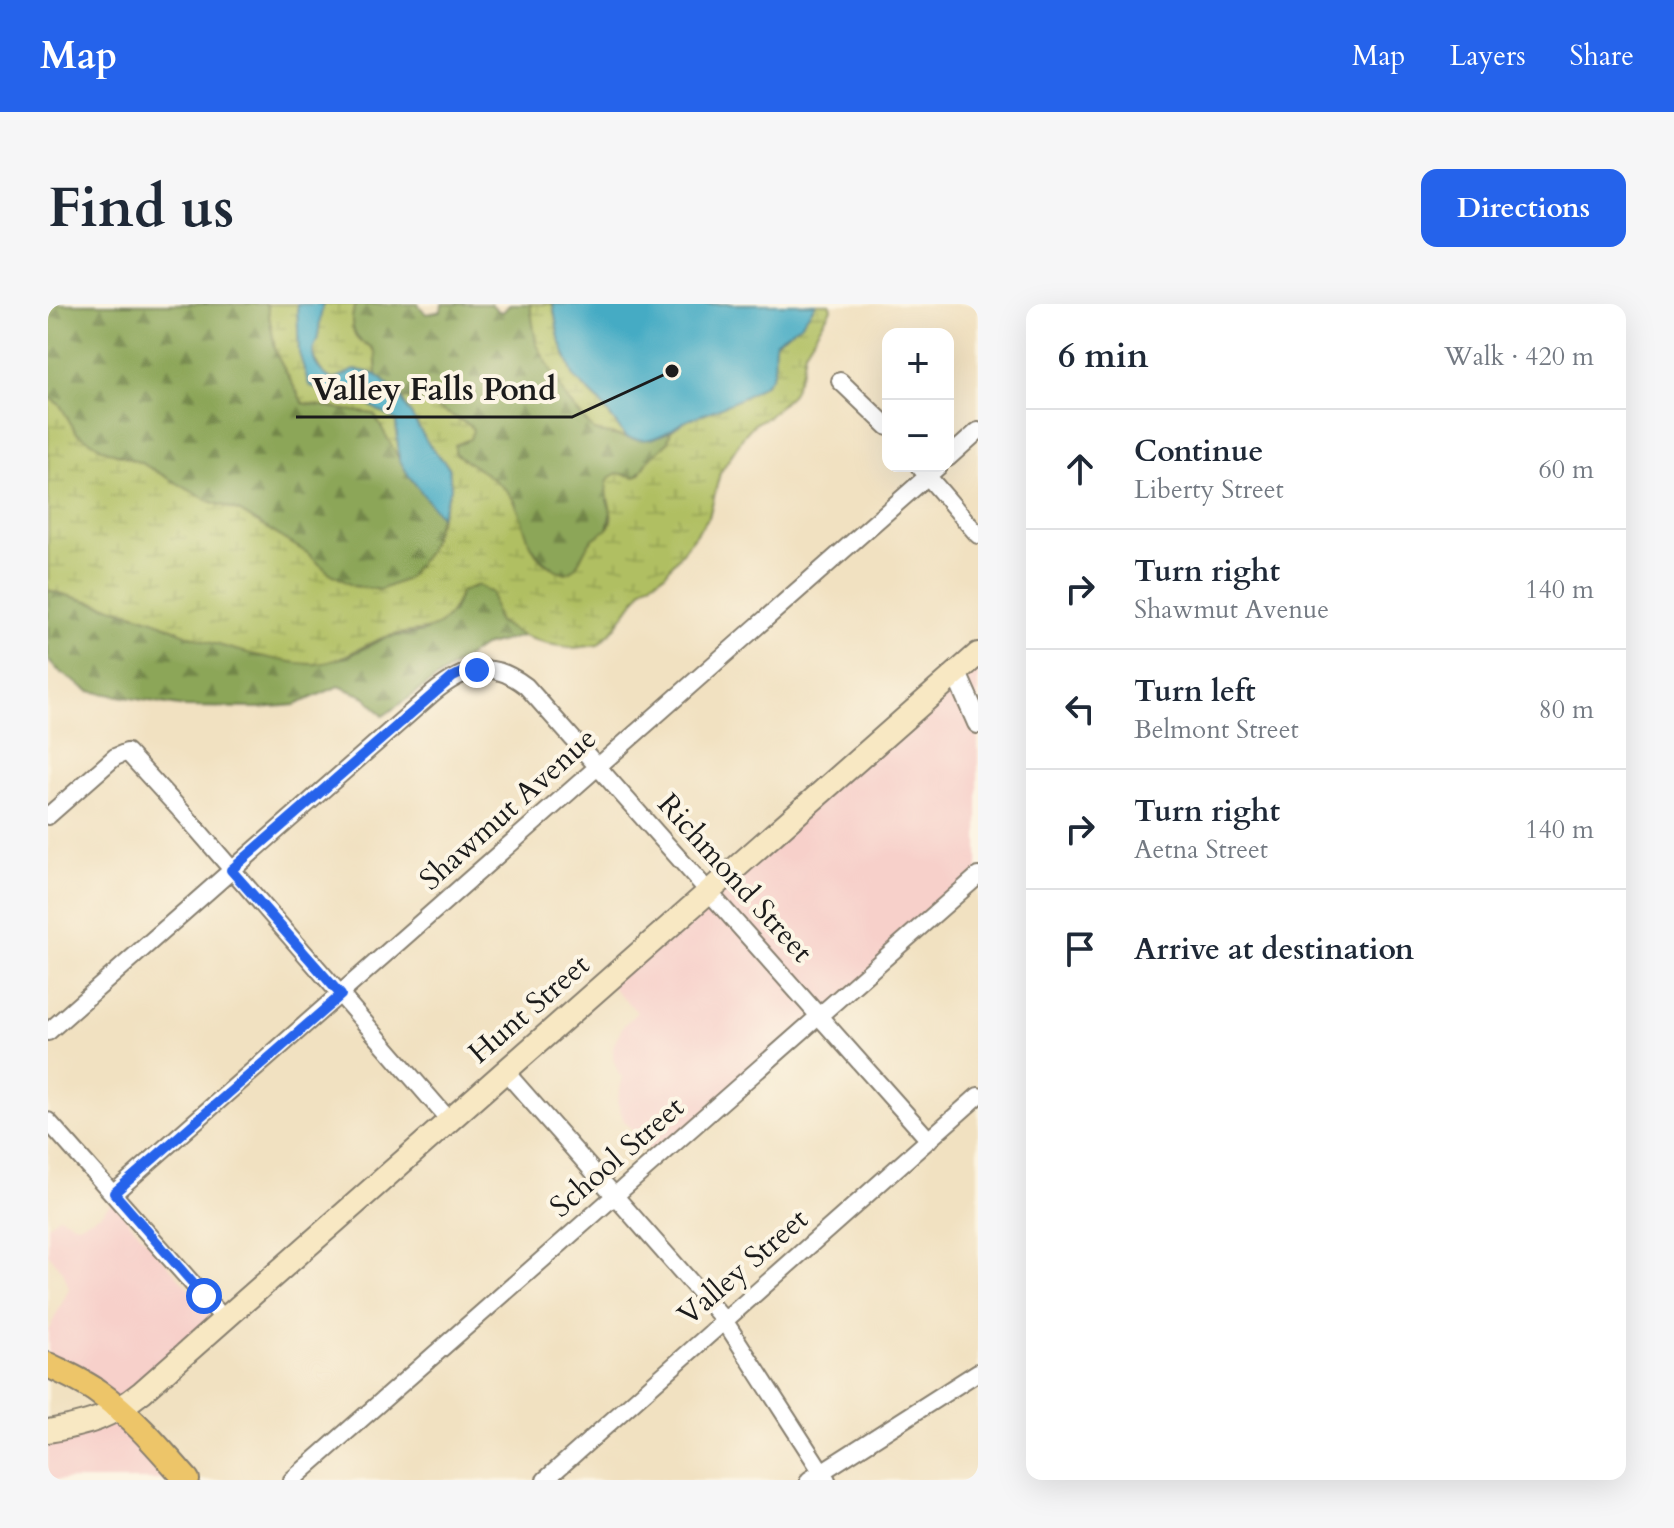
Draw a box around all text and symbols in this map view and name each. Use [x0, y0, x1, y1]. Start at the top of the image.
text: Map [40, 30, 117, 82]
text: Map [1352, 37, 1405, 75]
text: Layers [1449, 37, 1526, 75]
text: Share [1570, 37, 1634, 75]
button: Directions [1421, 169, 1626, 247]
text: Find us [48, 171, 234, 246]
map controls [882, 328, 954, 472]
button: + [882, 328, 954, 400]
text: 6 min [1058, 333, 1149, 379]
text: Walk · 420 m [1444, 339, 1594, 374]
callout: Valley Falls Pond [296, 361, 572, 417]
text: Valley Falls Pond [312, 368, 556, 412]
button: − [882, 400, 954, 472]
text: Continue [1134, 431, 1263, 472]
icon: ahead [1058, 447, 1102, 491]
text: 60 m [1538, 452, 1594, 487]
text: Liberty Street [1134, 472, 1284, 507]
text: Turn right [1134, 551, 1280, 592]
icon: right [1058, 567, 1102, 611]
text: 140 m [1525, 572, 1594, 607]
text: Shawmut Avenue [1134, 592, 1329, 627]
route end [459, 652, 495, 688]
text: Turn left [1134, 671, 1256, 712]
icon: left [1058, 687, 1102, 731]
text: 80 m [1538, 692, 1594, 727]
text: Belmont Street [1134, 712, 1299, 747]
street label: Shawmut Avenue [411, 718, 605, 900]
street label: Richmond Street [648, 785, 822, 972]
text: Turn right [1134, 791, 1280, 832]
icon: right [1058, 807, 1102, 851]
text: 140 m [1525, 812, 1594, 847]
text: Aetna Street [1134, 832, 1268, 867]
icon: arrive [1058, 927, 1102, 971]
text: Arrive at destination [1134, 929, 1414, 970]
street label: Hunt Street [460, 945, 599, 1073]
street label: School Street [541, 1087, 693, 1227]
street label: Valley Street [669, 1199, 817, 1335]
route start [186, 1278, 222, 1314]

